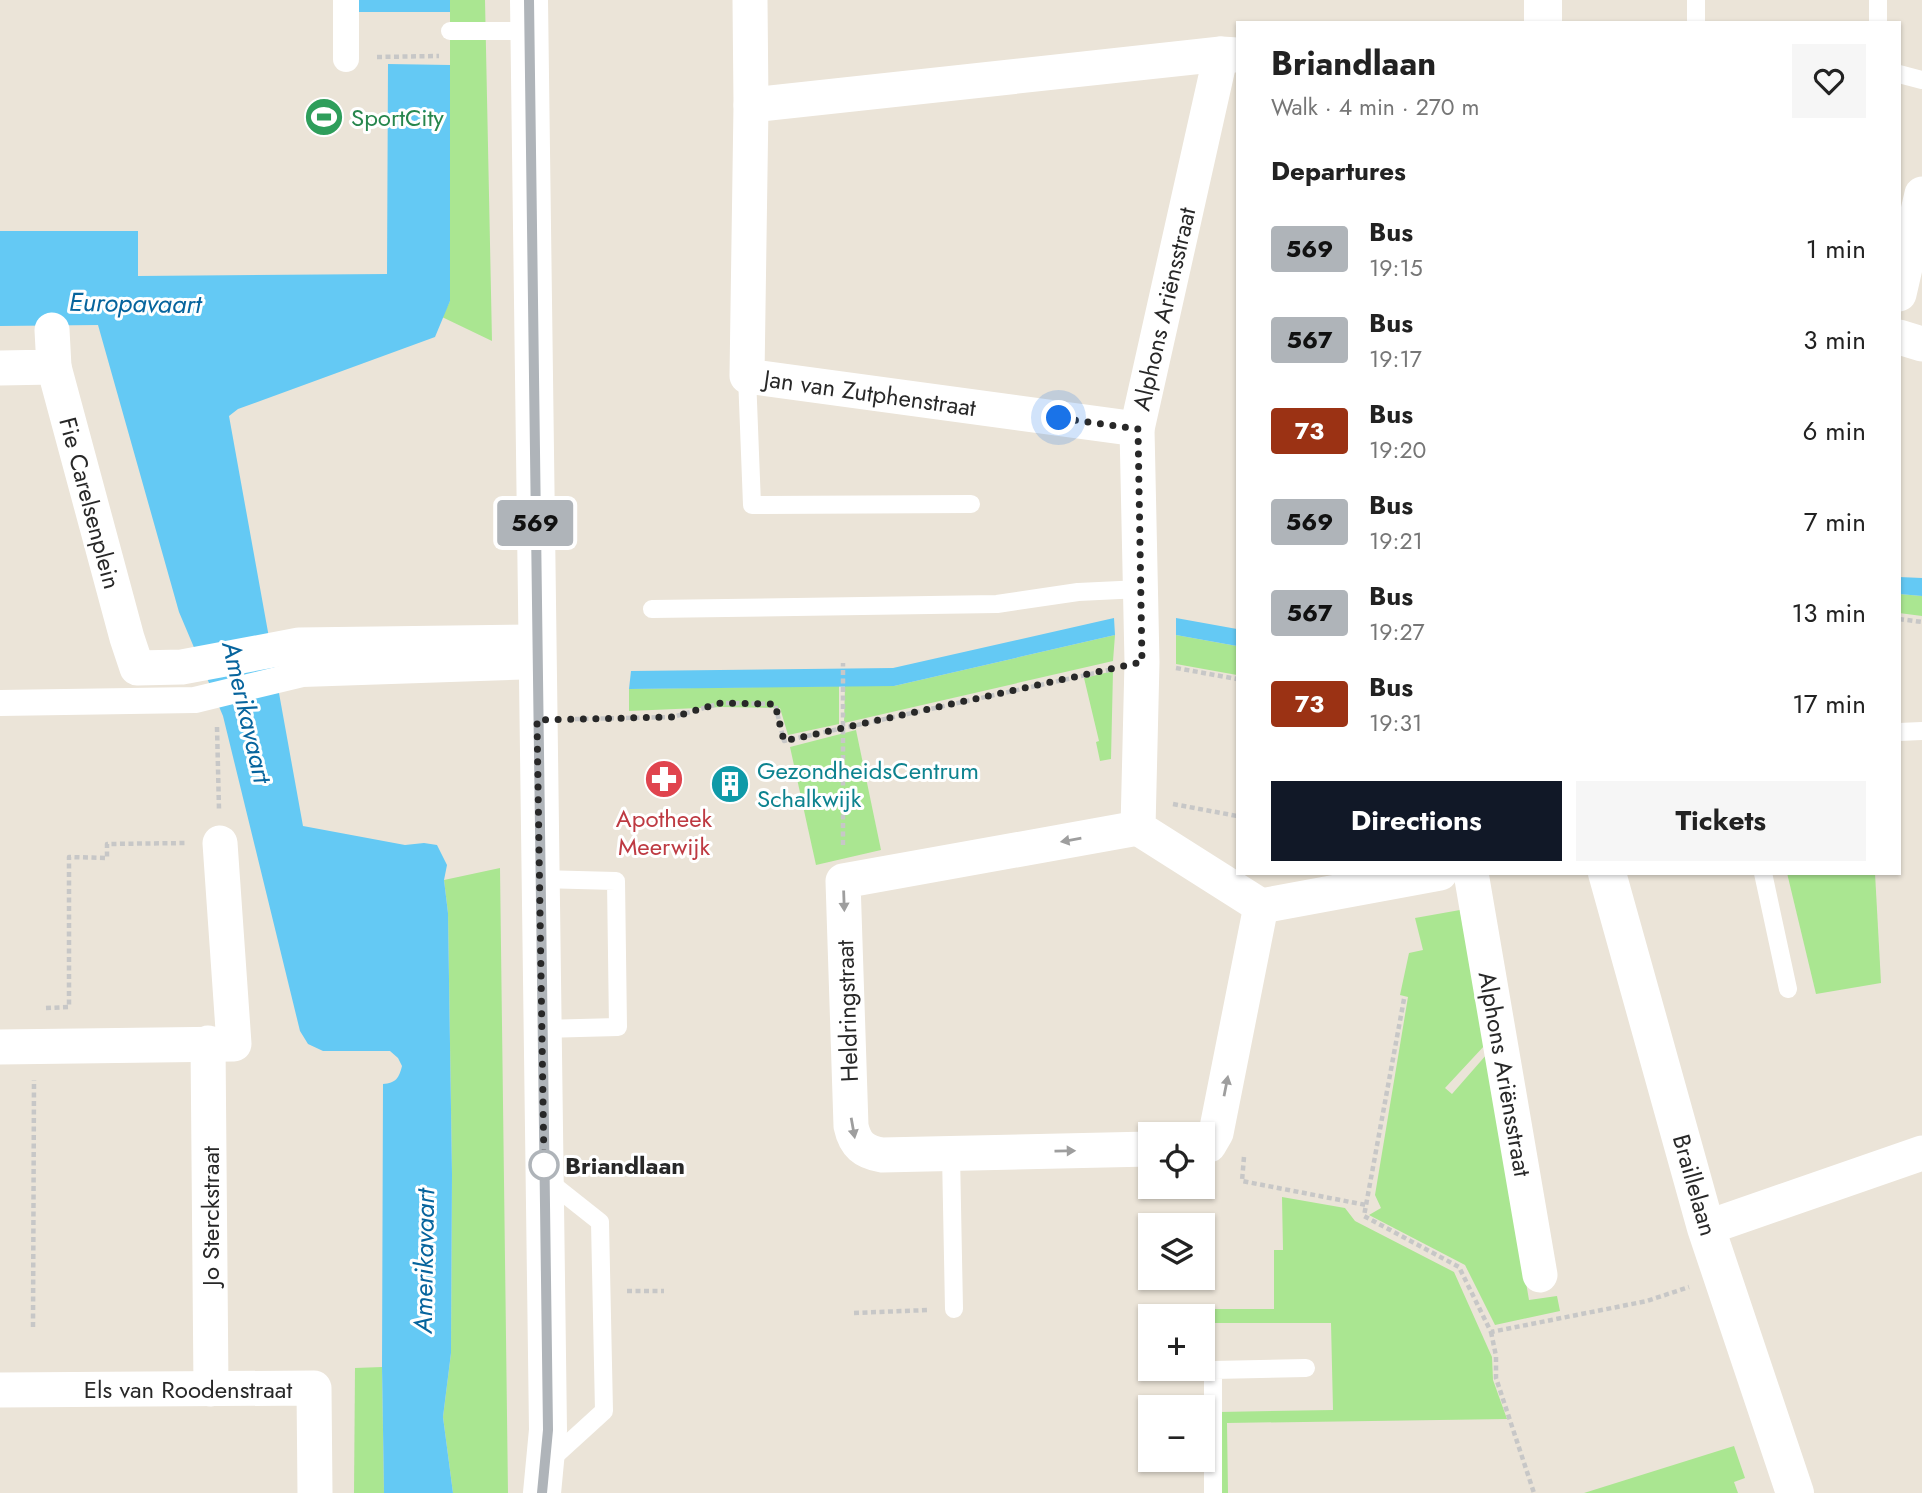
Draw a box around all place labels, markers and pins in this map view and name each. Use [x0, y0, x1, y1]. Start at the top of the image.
sports icon: SportCity [303, 96, 345, 138]
place label: SportCity [351, 100, 444, 135]
place label: GezondheidsCentrum Schalkwijk [757, 753, 979, 816]
pharmacy icon: Apotheek Meerwijk [643, 758, 685, 800]
building icon: GezondheidsCentrum Schalkwijk [709, 763, 751, 805]
place label: Apotheek Meerwijk [616, 801, 713, 864]
place label: Briandlaan [565, 1148, 685, 1183]
marker: Briandlaan [529, 1150, 559, 1180]

